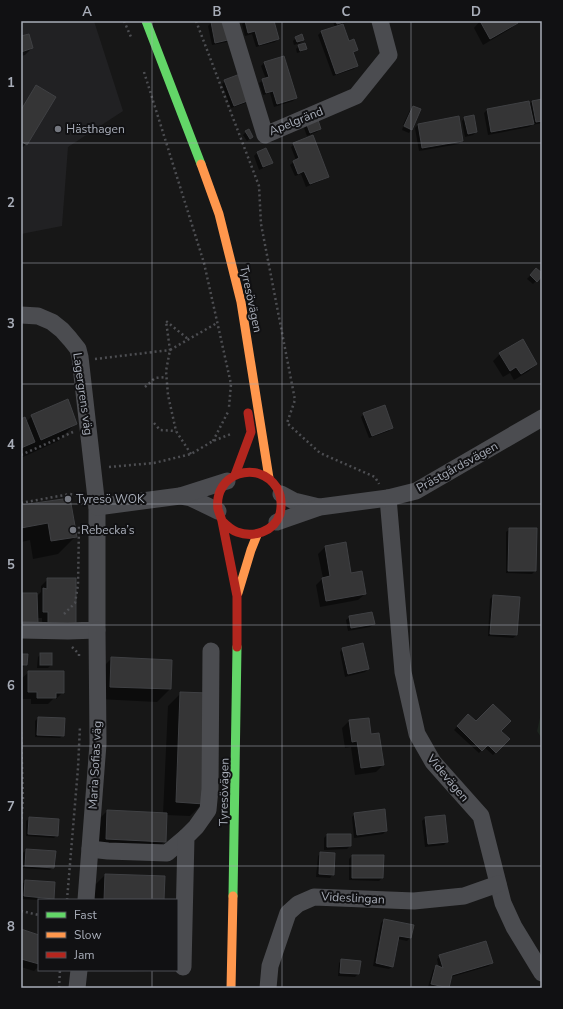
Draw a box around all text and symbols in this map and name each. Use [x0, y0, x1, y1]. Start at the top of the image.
text: A [82, 3, 92, 21]
text: B [213, 3, 222, 21]
text: C [342, 3, 351, 21]
text: D [471, 3, 481, 21]
text: 1 [7, 74, 15, 92]
street label: Apelgränd [267, 103, 325, 139]
place label: Hästhagen [66, 121, 125, 137]
marker: Hästhagen [53, 124, 63, 134]
text: 2 [7, 194, 15, 212]
street label: Tyresövägen [236, 264, 266, 334]
text: 3 [7, 315, 15, 333]
street label: Lagergrens väg [69, 352, 97, 436]
text: 4 [7, 436, 15, 454]
street label: Prästgårdsvägen [413, 438, 501, 496]
place label: Tyresö WOK [76, 491, 145, 507]
marker: Tyresö WOK [63, 494, 73, 504]
place label: Rebecka’s [81, 522, 135, 538]
marker: Rebecka’s [68, 525, 78, 535]
text: 5 [7, 556, 15, 574]
text: 6 [7, 677, 15, 695]
street label: Maria Sofias väg [85, 720, 105, 810]
street label: Videvägen [423, 750, 472, 805]
street label: Tyresövägen [215, 758, 233, 826]
text: 7 [7, 798, 15, 816]
street label: Videslingan [320, 888, 385, 908]
legend [38, 899, 178, 971]
text: Fast [74, 907, 97, 923]
text: 8 [7, 918, 15, 936]
text: Slow [74, 927, 102, 943]
text: Jam [73, 947, 95, 963]

